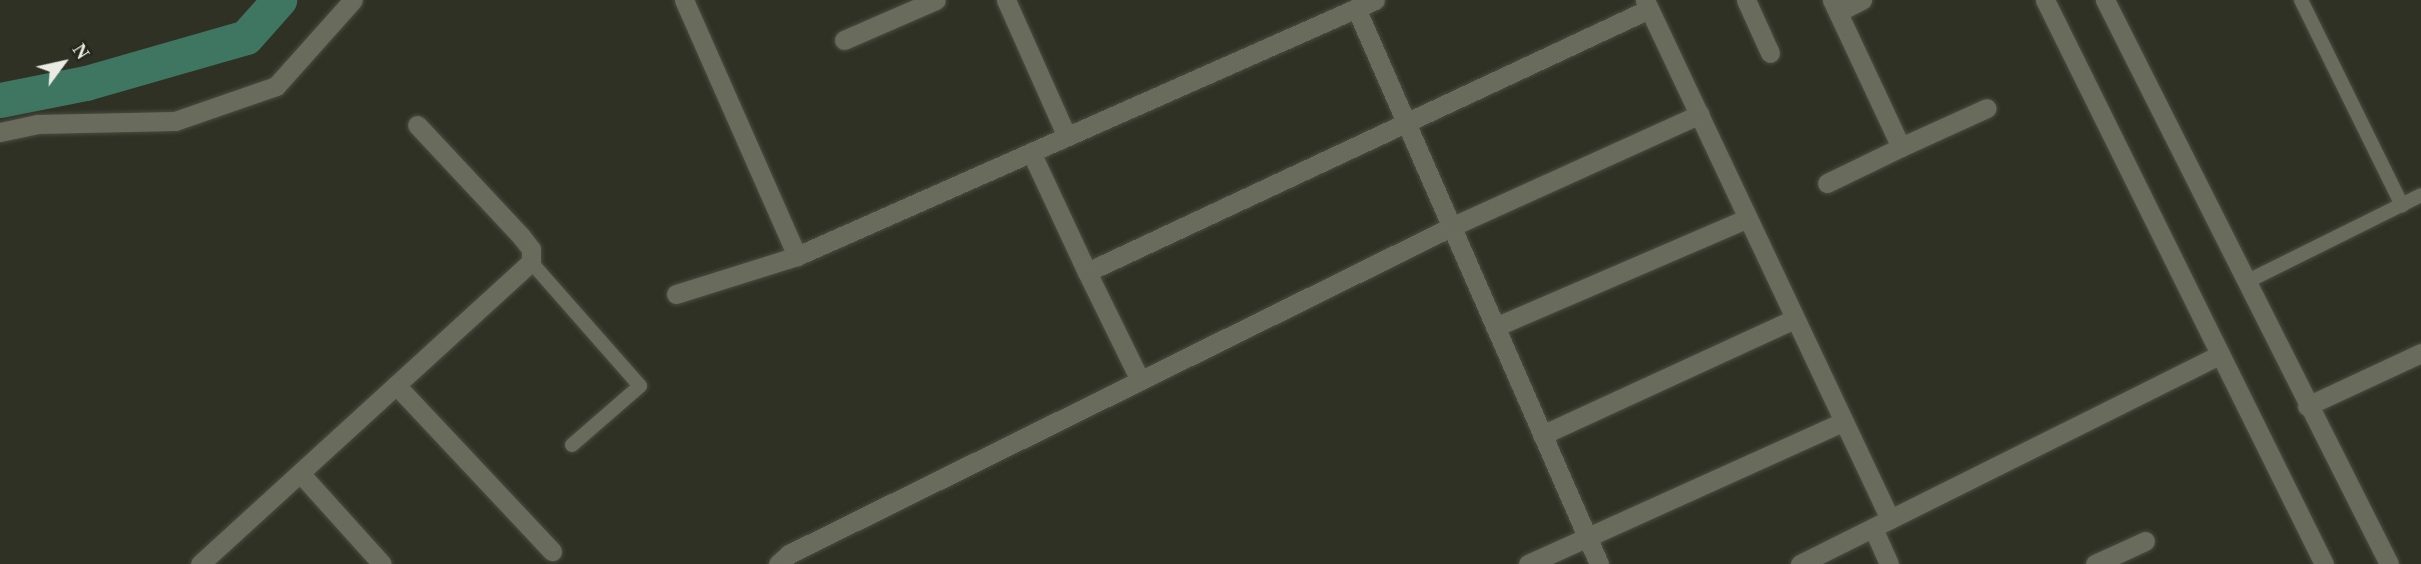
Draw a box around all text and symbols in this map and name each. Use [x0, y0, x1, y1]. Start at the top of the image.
north arrow [28, 28, 98, 98]
text: N [68, 40, 94, 63]

